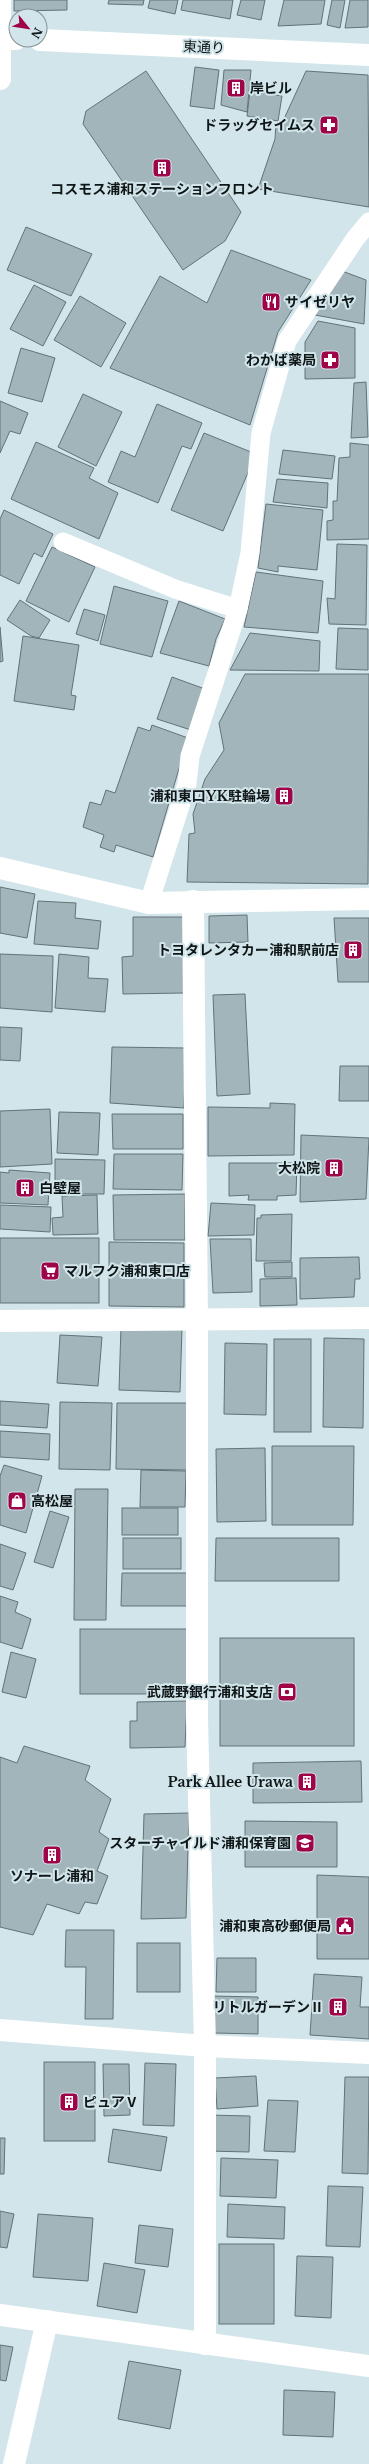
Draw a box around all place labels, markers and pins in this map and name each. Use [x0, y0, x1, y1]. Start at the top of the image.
building icon: 岸ビル [225, 77, 247, 99]
place label: 岸ビル [250, 79, 292, 97]
pharmacy icon: ドラッグセイムス [318, 114, 340, 136]
place label: ドラッグセイムス [203, 116, 315, 134]
building icon: コスモス浦和ステーションフロント [151, 157, 173, 179]
place label: コスモス浦和ステーションフロント [50, 180, 274, 198]
restaurant icon: サイゼリヤ [260, 291, 282, 313]
place label: サイゼリヤ [285, 293, 355, 311]
pharmacy icon: わかば薬局 [319, 349, 341, 371]
place label: わかば薬局 [246, 351, 316, 369]
building icon: 浦和東口YK駐輪場 [273, 785, 295, 807]
place label: 浦和東口YK駐輪場 [150, 787, 270, 805]
building icon: トヨタレンタカー浦和駅前店 [342, 939, 364, 961]
place label: トヨタレンタカー浦和駅前店 [157, 941, 339, 959]
building icon: 大松院 [323, 1157, 345, 1179]
place label: 大松院 [278, 1159, 320, 1177]
building icon: 白壁屋 [14, 1177, 36, 1199]
place label: 白壁屋 [39, 1179, 81, 1197]
supermarket icon: マルフク浦和東口店 [39, 1260, 61, 1282]
place label: マルフク浦和東口店 [64, 1262, 190, 1280]
shop icon: 高松屋 [6, 1490, 28, 1512]
place label: 高松屋 [31, 1492, 73, 1510]
bank icon: 武蔵野銀行浦和支店 [276, 1681, 298, 1703]
place label: 武蔵野銀行浦和支店 [147, 1683, 273, 1701]
building icon: Park Allee Urawa [296, 1771, 318, 1793]
place label: Park Allee Urawa [168, 1773, 293, 1791]
school or university icon: スターチャイルド浦和保育園 [294, 1832, 316, 1854]
place label: スターチャイルド浦和保育園 [109, 1834, 291, 1852]
building icon: ソナーレ浦和 [41, 1844, 63, 1866]
place label: ソナーレ浦和 [10, 1867, 94, 1885]
public building icon: 浦和東高砂郵便局 [334, 1915, 356, 1937]
place label: 浦和東高砂郵便局 [219, 1917, 331, 1935]
building icon: リトルガーデンⅡ [327, 1996, 349, 2018]
place label: リトルガーデンⅡ [212, 1998, 324, 2016]
building icon: ピュアⅤ [58, 2091, 80, 2113]
place label: ピュアⅤ [83, 2093, 139, 2111]

